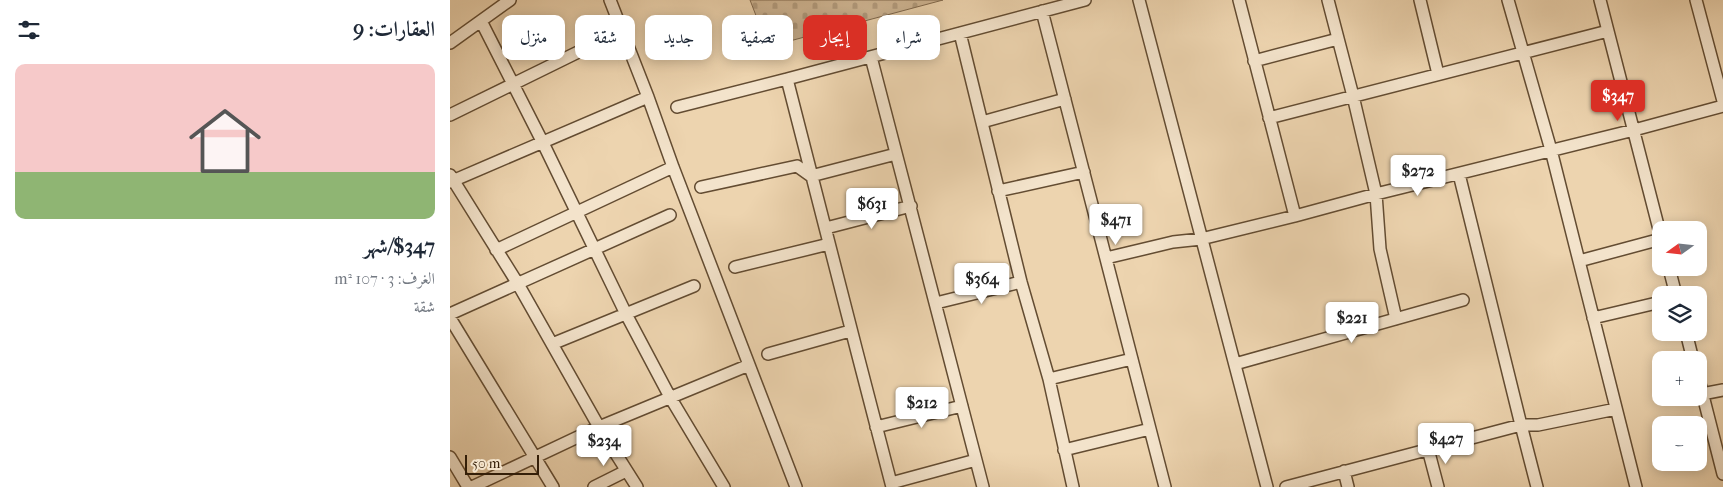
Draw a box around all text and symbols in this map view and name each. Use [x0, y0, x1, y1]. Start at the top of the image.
chip: منزل [502, 15, 565, 60]
chip: شقة [575, 15, 635, 60]
chip: جديد [645, 15, 712, 60]
chip: تصفية [722, 15, 793, 60]
chip: إيجار [803, 15, 867, 60]
chip: شراء [877, 15, 940, 60]
icon: filters [15, 16, 43, 44]
text: العقارات: 9 [353, 17, 435, 41]
pin: $347 [1588, 80, 1648, 122]
text: $347 [1602, 86, 1634, 105]
icon: home [180, 96, 270, 186]
pin: $272 [1388, 154, 1448, 197]
text: $272 [1402, 161, 1434, 180]
pin: $631 [842, 188, 902, 230]
text: $631 [857, 194, 887, 213]
pin: $471 [1086, 204, 1146, 246]
text: $471 [1100, 210, 1132, 229]
north arrow [1652, 221, 1708, 276]
map controls [1652, 221, 1707, 471]
text: $347/شهر [364, 234, 435, 258]
pin: $364 [952, 262, 1012, 305]
text: الغرف: 3 · 107 m² [334, 269, 435, 288]
text: $364 [965, 269, 999, 288]
button: layers [1652, 286, 1707, 341]
text: شقة [414, 297, 435, 316]
pin: $221 [1322, 302, 1382, 344]
text: $221 [1337, 308, 1367, 327]
button: + [1652, 351, 1707, 406]
pin: $212 [892, 386, 952, 429]
text: $212 [907, 393, 937, 412]
button: − [1652, 416, 1707, 471]
pin: $427 [1416, 422, 1476, 465]
pin: $234 [574, 424, 634, 467]
text: $427 [1429, 429, 1463, 448]
text: $234 [587, 431, 621, 450]
scale bar [465, 452, 539, 475]
text: 50 m [472, 455, 500, 472]

